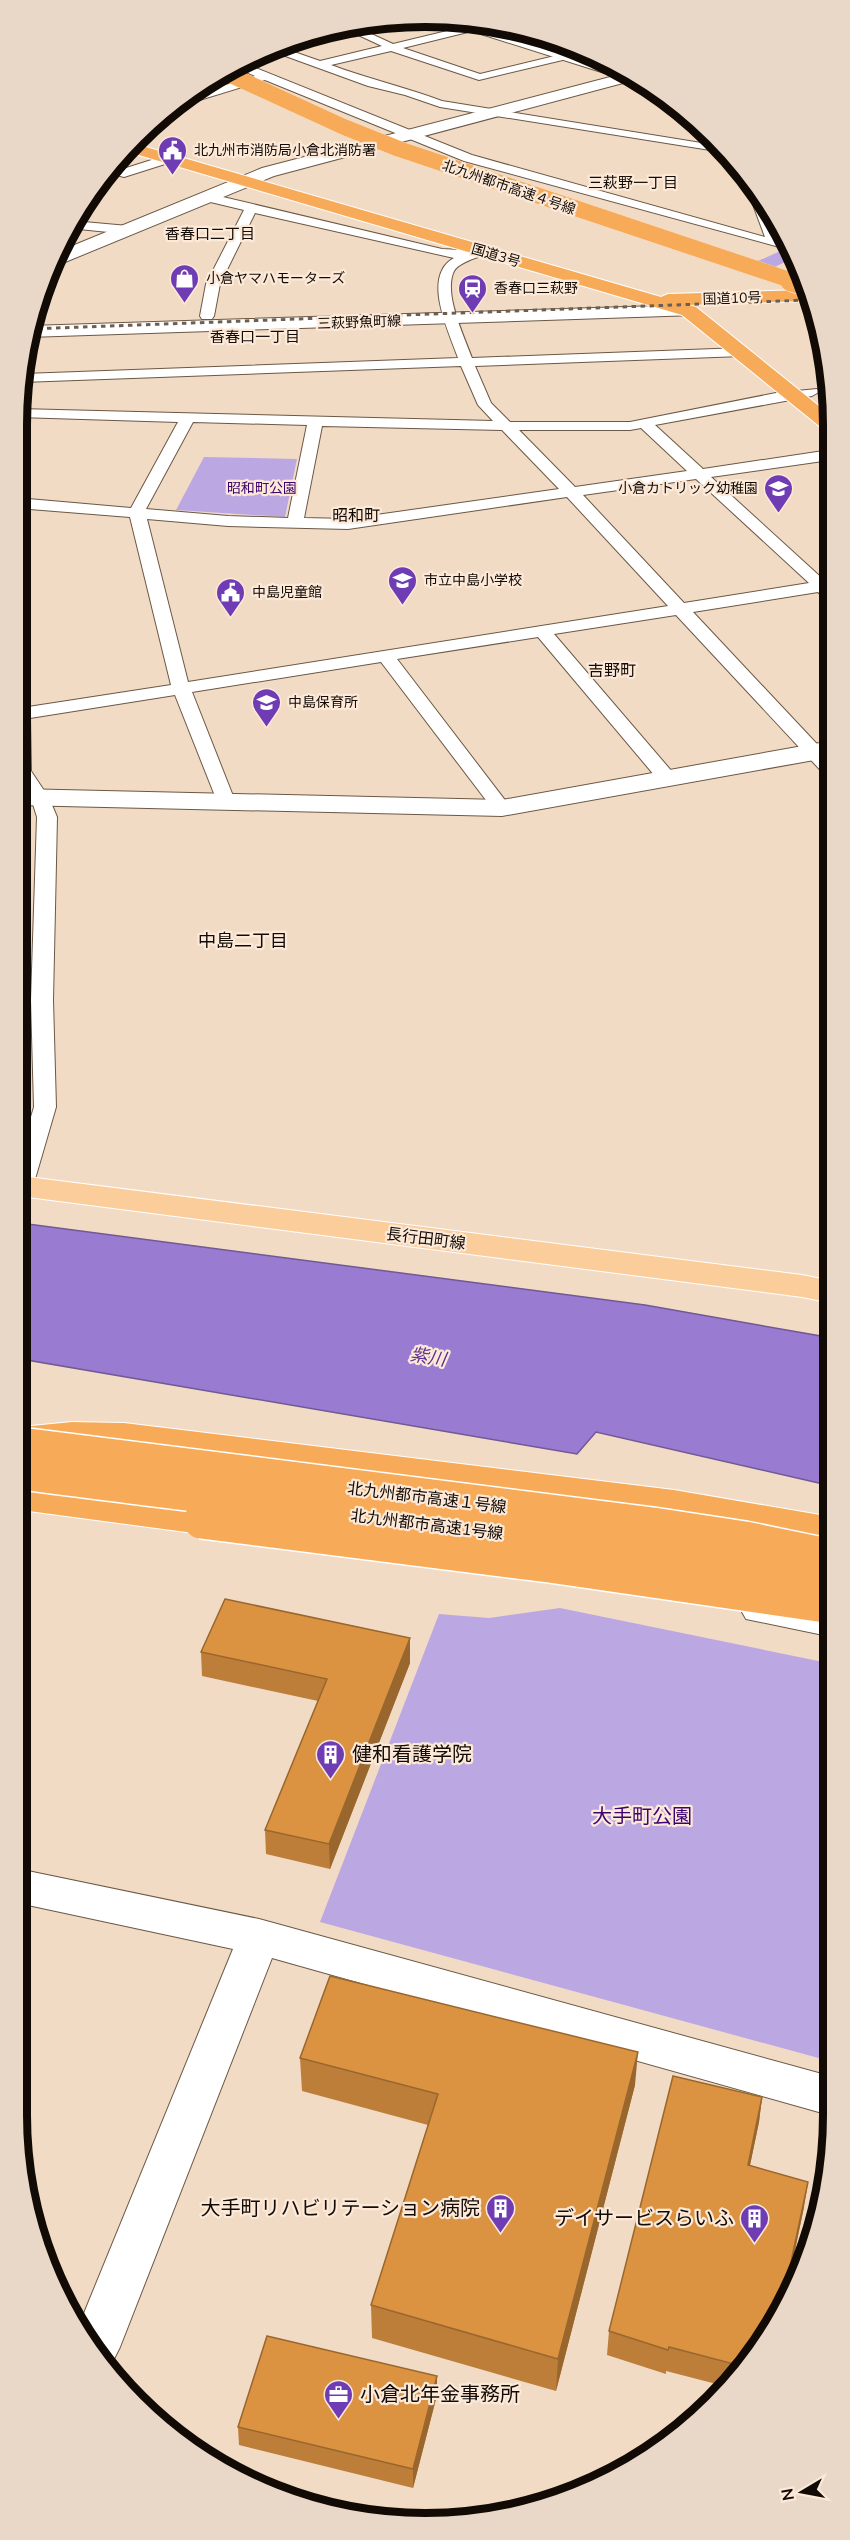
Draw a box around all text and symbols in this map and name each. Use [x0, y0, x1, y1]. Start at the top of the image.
public building icon: 北九州市消防局小倉北消防署 [157, 134, 189, 176]
place label: 北九州市消防局小倉北消防署 [194, 141, 376, 159]
street label: 北九州都市高速４号線 [440, 156, 578, 218]
district label: 三萩野一丁目 [588, 173, 678, 192]
district label: 香春口二丁目 [165, 224, 255, 243]
street label: 国道3号 [469, 239, 523, 271]
shop icon: 小倉ヤマハモーターズ [169, 262, 201, 304]
place label: 小倉ヤマハモーターズ [206, 269, 345, 287]
station icon: 香春口三萩野 [457, 272, 489, 314]
place label: 香春口三萩野 [494, 279, 578, 297]
street label: 国道10号 [702, 288, 762, 308]
street label: 三萩野魚町線 [317, 312, 401, 332]
district label: 香春口一丁目 [210, 327, 300, 346]
school or university icon: 小倉カトリック幼稚園 [763, 472, 795, 514]
park label: 昭和町公園 [227, 479, 297, 497]
place label: 小倉カトリック幼稚園 [618, 479, 758, 497]
district label: 昭和町 [332, 505, 380, 525]
school or university icon: 市立中島小学校 [387, 564, 419, 606]
place label: 市立中島小学校 [424, 571, 522, 589]
public building icon: 中島児童館 [215, 576, 247, 618]
place label: 中島児童館 [252, 583, 322, 601]
district label: 吉野町 [588, 660, 636, 680]
school or university icon: 中島保育所 [251, 686, 283, 728]
place label: 中島保育所 [288, 693, 358, 711]
district label: 中島二丁目 [198, 929, 288, 952]
street label: 長行田町線 [385, 1223, 467, 1253]
water label: 紫川 [409, 1342, 450, 1371]
street label: 北九州都市高速１号線 [346, 1477, 508, 1517]
street label: 北九州都市高速1号線 [350, 1505, 504, 1543]
building icon: 健和看護学院 [315, 1738, 347, 1780]
place label: 健和看護学院 [352, 1741, 472, 1766]
park label: 大手町公園 [592, 1803, 692, 1828]
building icon: 大手町リハビリテーション病院 [485, 2192, 517, 2234]
place label: 大手町リハビリテーション病院 [200, 2195, 480, 2220]
building icon: デイサービスらいふ [739, 2202, 771, 2244]
place label: デイサービスらいふ [554, 2205, 734, 2230]
office icon: 小倉北年金事務所 [323, 2378, 355, 2420]
place label: 小倉北年金事務所 [360, 2381, 520, 2406]
north arrow [772, 2462, 832, 2522]
text: N [776, 2487, 798, 2502]

